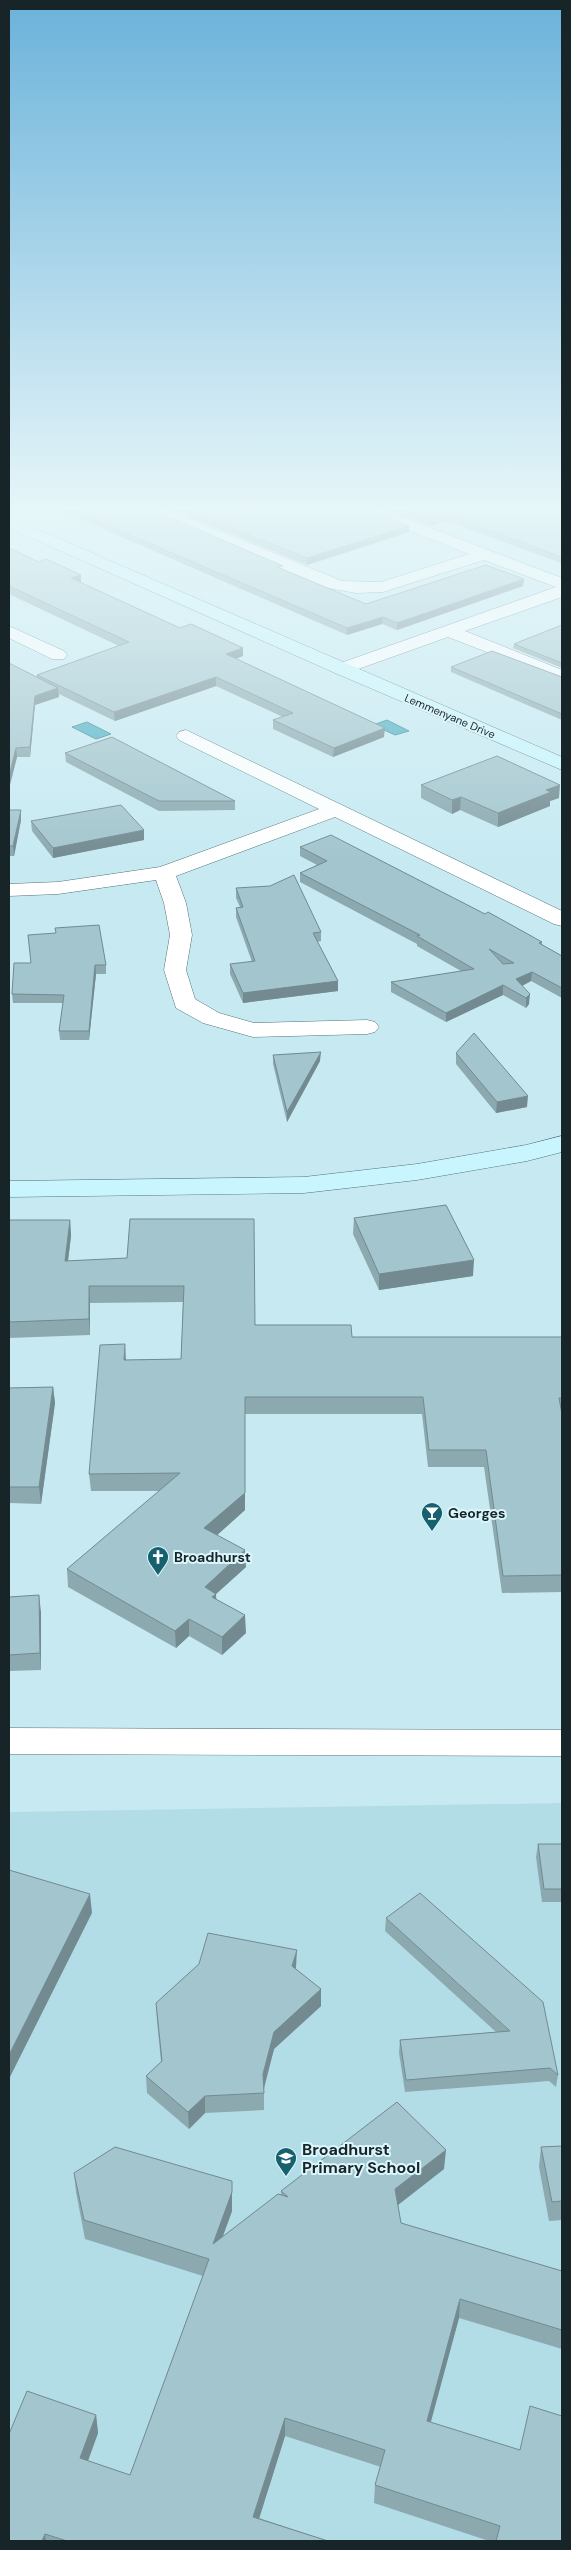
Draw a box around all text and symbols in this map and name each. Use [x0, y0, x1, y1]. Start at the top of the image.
street label: Lemmenyane Drive [403, 691, 497, 741]
bar icon: Georges [420, 1501, 444, 1532]
place label: Georges [448, 1504, 505, 1522]
church icon: Broadhurst [146, 1545, 170, 1576]
place label: Broadhurst [174, 1548, 251, 1566]
place label: Broadhurst Primary School [302, 2139, 420, 2178]
school or university icon: Broadhurst Primary School [274, 2146, 298, 2177]

